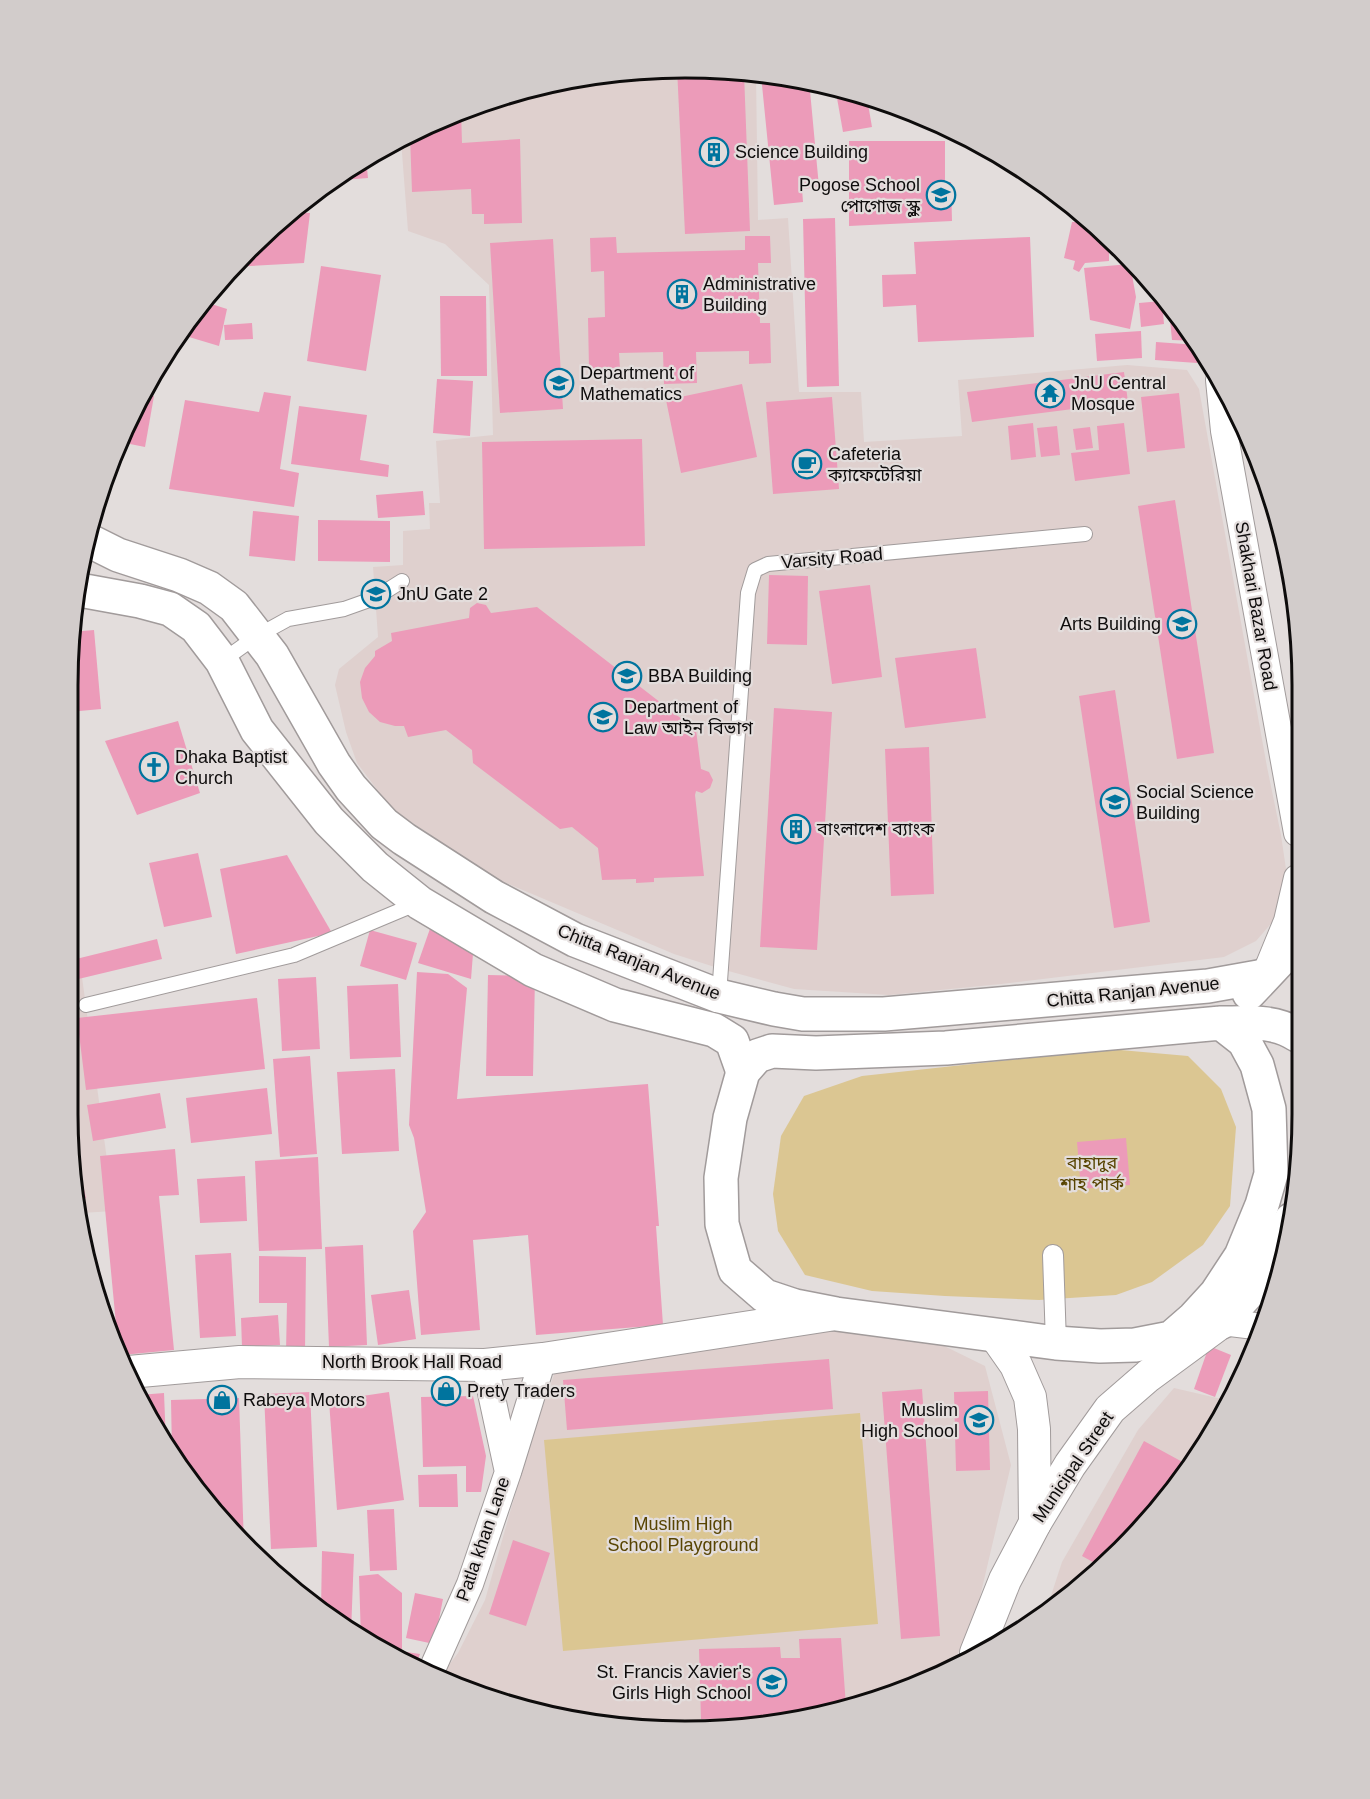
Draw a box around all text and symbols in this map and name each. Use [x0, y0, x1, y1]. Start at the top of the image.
building icon: Science Building [698, 136, 730, 168]
place label: Science Building [735, 142, 868, 162]
place label: Pogose School পোগোজ স্কুল [799, 175, 920, 218]
school or university icon: Pogose School পোগোজ স্কুল [925, 179, 957, 211]
place label: Administrative Building [703, 274, 816, 315]
building icon: Administrative Building [666, 278, 698, 310]
place label: Department of Mathematics [580, 363, 695, 404]
school or university icon: Department of Mathematics [543, 367, 575, 399]
place label: JnU Central Mosque [1071, 373, 1166, 414]
temple icon: JnU Central Mosque [1034, 377, 1066, 409]
place label: Cafeteria ক্যাফেটেরিয়া [827, 444, 922, 485]
cafe icon: Cafeteria ক্যাফেটেরিয়া [791, 448, 823, 480]
street label: Shakhari Bazar Road [1231, 520, 1281, 692]
street label: Varsity Road [780, 544, 884, 572]
school or university icon: JnU Gate 2 [360, 578, 392, 610]
place label: JnU Gate 2 [397, 584, 488, 604]
school or university icon: Arts Building [1166, 608, 1198, 640]
place label: Arts Building [1060, 614, 1161, 634]
school or university icon: BBA Building [611, 660, 643, 692]
place label: BBA Building [648, 666, 752, 686]
place label: Department of Law আইন বিভাগ [624, 697, 753, 738]
school or university icon: Department of Law আইন বিভাগ [587, 701, 619, 733]
place label: Dhaka Baptist Church [175, 747, 287, 788]
church icon: Dhaka Baptist Church [138, 751, 170, 783]
place label: Social Science Building [1136, 782, 1254, 823]
school or university icon: Social Science Building [1099, 786, 1131, 818]
building icon: বাংলাদেশ ব্যাংক [780, 813, 812, 845]
place label: বাংলাদেশ ব্যাংক [816, 819, 935, 839]
street label: Chitta Ranjan Avenue [555, 920, 723, 1004]
street label: Chitta Ranjan Avenue [1046, 973, 1220, 1011]
park label: বাহাদুর শাহ পার্ক [1059, 1153, 1124, 1194]
street label: North Brook Hall Road [322, 1352, 502, 1372]
shop icon: Prety Traders [430, 1375, 462, 1407]
place label: Prety Traders [467, 1381, 575, 1401]
shop icon: Rabeya Motors [206, 1384, 238, 1416]
place label: Rabeya Motors [243, 1390, 365, 1410]
place label: Muslim High School [861, 1400, 958, 1441]
school or university icon: Muslim High School [963, 1404, 995, 1436]
street label: Municipal Street [1029, 1408, 1117, 1526]
street label: Patla khan Lane [452, 1474, 514, 1604]
park label: Muslim High School Playground [607, 1514, 759, 1555]
place label: St. Francis Xavier's Girls High School [597, 1662, 751, 1703]
school or university icon: St. Francis Xavier's Girls High School [756, 1666, 788, 1698]

